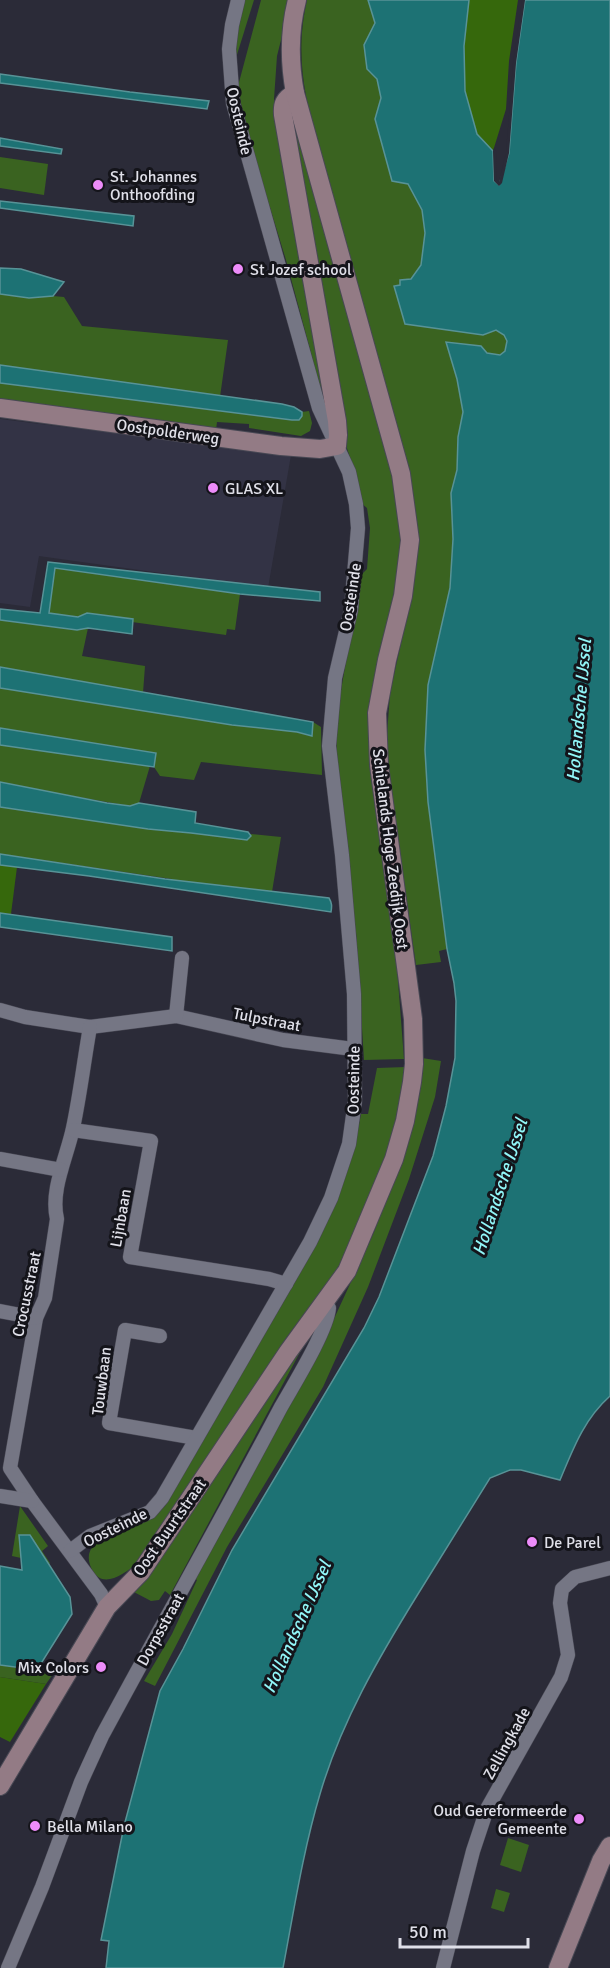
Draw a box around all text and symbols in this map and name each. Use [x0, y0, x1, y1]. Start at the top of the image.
street label: Oosteinde [222, 85, 257, 157]
place label: St. Johannes Onthoofding [110, 167, 197, 205]
marker: St. Johannes Onthoofding [91, 178, 105, 192]
place label: St Jozef school [250, 260, 352, 280]
marker: St Jozef school [231, 262, 245, 276]
street label: Oostpolderweg [115, 415, 220, 449]
place label: GLAS XL [225, 479, 283, 499]
marker: GLAS XL [206, 481, 220, 495]
street label: Oosteinde [336, 562, 366, 633]
water label: Hollandsche IJssel [562, 636, 596, 782]
street label: Schielands Hoge Zeedijk Oost [368, 748, 412, 951]
street label: Tulpstraat [231, 1004, 303, 1036]
street label: Oosteinde [343, 1045, 365, 1115]
water label: Hollandsche IJssel [468, 1114, 533, 1258]
street label: Lijnbaan [106, 1187, 136, 1249]
street label: Crocusstraat [8, 1249, 46, 1339]
street label: Touwbaan [88, 1346, 116, 1416]
street label: Oost Buurtstraat [129, 1475, 211, 1580]
street label: Oosteinde [80, 1504, 151, 1552]
place label: De Parel [544, 1533, 601, 1553]
marker: De Parel [525, 1535, 539, 1549]
water label: Hollandsche IJssel [258, 1556, 337, 1697]
street label: Dorpsstraat [133, 1589, 189, 1669]
place label: Mix Colors [17, 1658, 89, 1678]
marker: Mix Colors [94, 1660, 108, 1674]
street label: Zellingkade [479, 1704, 535, 1783]
place label: Oud Gereformeerde Gemeente [433, 1801, 567, 1839]
marker: Oud Gereformeerde Gemeente [572, 1812, 586, 1826]
place label: Bella Milano [47, 1817, 133, 1837]
marker: Bella Milano [28, 1819, 42, 1833]
scale bar [400, 1911, 528, 1949]
text: 50 m [409, 1921, 447, 1943]

